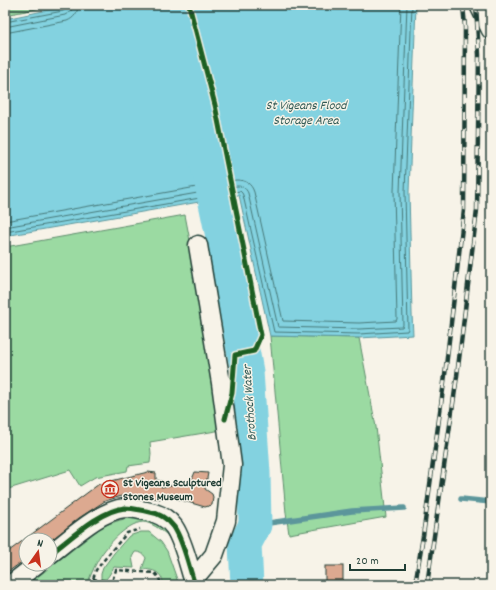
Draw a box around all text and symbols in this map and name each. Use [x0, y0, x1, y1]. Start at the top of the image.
water label: St Vigeans Flood Storage Area [266, 97, 348, 131]
water label: Brothock Water [238, 362, 263, 441]
place label: St Vigeans Sculptured Stones Museum [123, 475, 222, 506]
museum icon: St Vigeans Sculptured Stones Museum [100, 479, 120, 499]
north arrow [18, 532, 58, 572]
text: N [35, 536, 45, 553]
scale bar [350, 546, 405, 572]
text: 20 m [356, 553, 379, 570]

